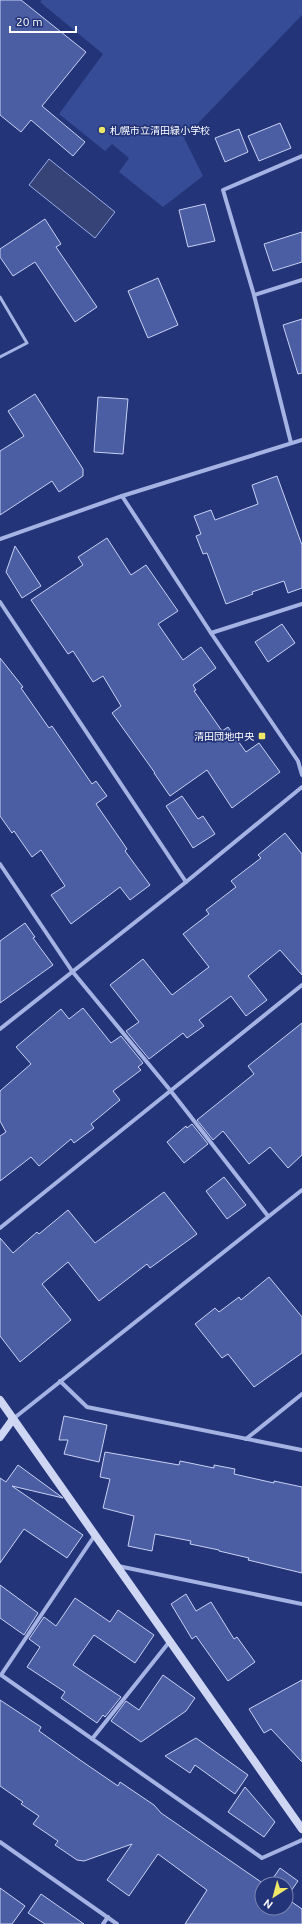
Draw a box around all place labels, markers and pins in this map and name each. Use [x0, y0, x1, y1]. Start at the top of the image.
marker: 札幌市立清田緑小学校 [97, 125, 107, 135]
place label: 札幌市立清田緑小学校 [110, 125, 210, 136]
place label: 清田団地中央 [194, 731, 255, 742]
marker: 清田団地中央 [257, 731, 267, 741]

